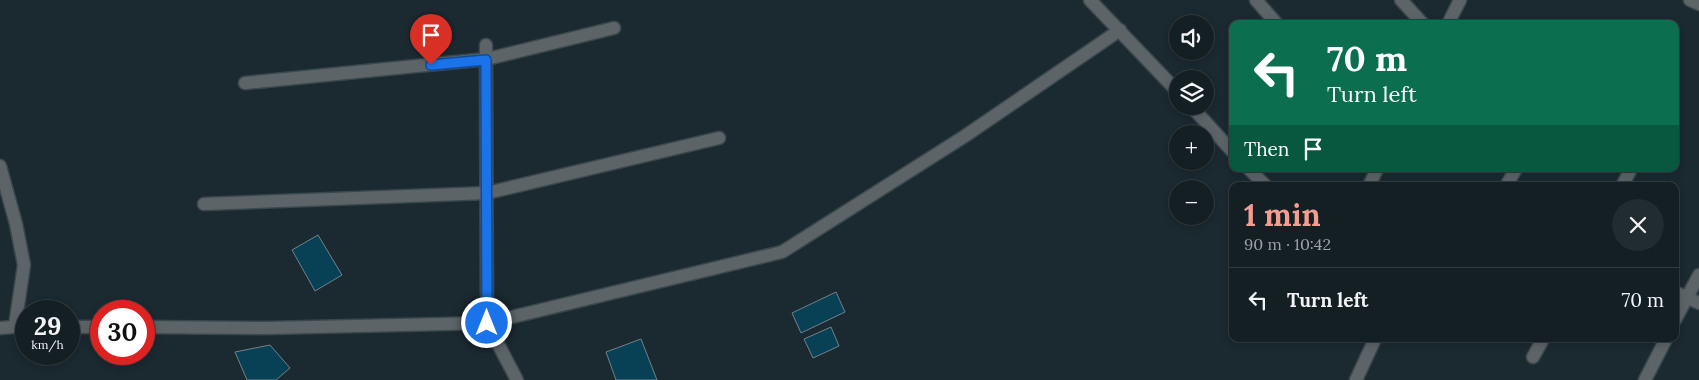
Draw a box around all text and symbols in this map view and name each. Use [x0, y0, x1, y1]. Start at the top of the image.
pin [410, 14, 452, 65]
map controls [1169, 15, 1214, 225]
button: sound [1169, 15, 1214, 60]
icon: arrive [417, 21, 445, 49]
text: 70 m [1327, 36, 1407, 81]
icon: left [1244, 40, 1309, 105]
button: layers [1169, 70, 1214, 115]
text: Turn left [1327, 80, 1417, 108]
button: + [1169, 125, 1214, 170]
icon: arrive [1299, 135, 1327, 163]
text: Then [1244, 137, 1289, 161]
button: − [1169, 180, 1214, 225]
text: 1 min [1244, 196, 1321, 234]
button: close [1612, 199, 1664, 251]
text: 90 m · 10:42 [1244, 234, 1331, 254]
icon: left [1244, 286, 1272, 314]
text: Turn left [1287, 288, 1368, 312]
text: 70 m [1621, 288, 1664, 312]
position arrow [460, 296, 512, 348]
speed limit sign: 30 [90, 300, 155, 365]
text: 29 [34, 310, 61, 342]
text: km/h [31, 337, 64, 352]

